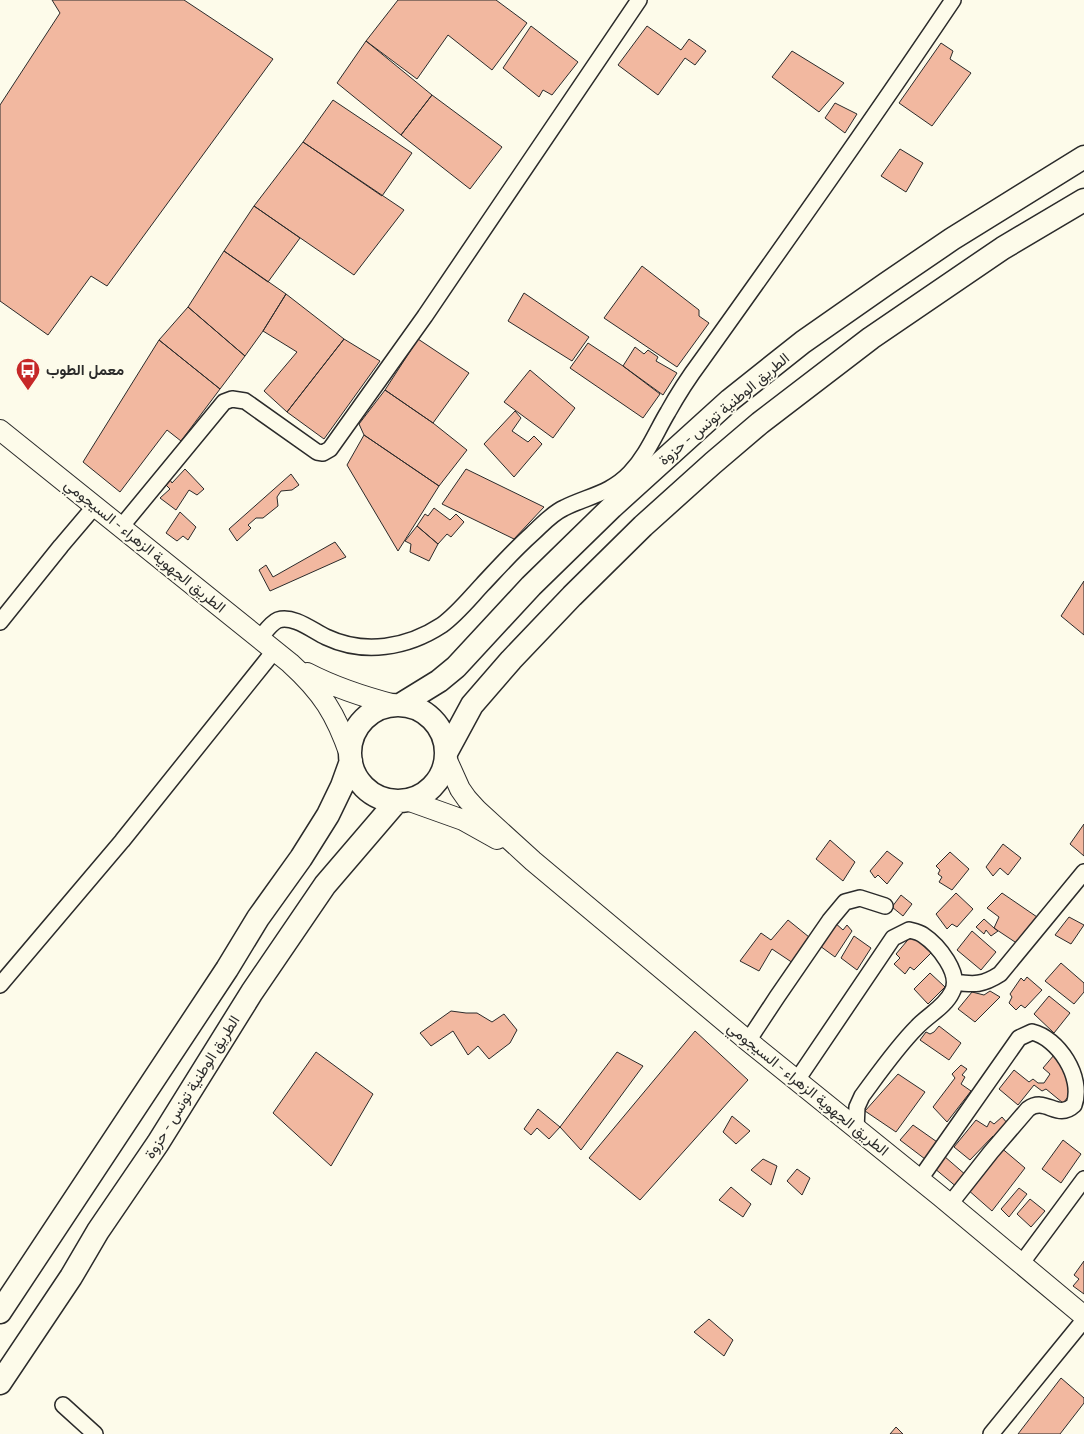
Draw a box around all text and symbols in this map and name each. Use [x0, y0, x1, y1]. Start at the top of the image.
street label: الطريق الوطنية تونس - حزوة [655, 349, 794, 470]
bus stop icon: معمل الطوب [15, 357, 41, 391]
place label: معمل الطوب [46, 361, 124, 379]
street label: الطريق الجهوية الزهراء - السيجومي [58, 475, 229, 620]
street label: الطريق الوطنية تونس - حزوة [141, 1012, 244, 1162]
street label: الطريق الجهوية الزهراء - السيجومي [721, 1018, 892, 1163]

